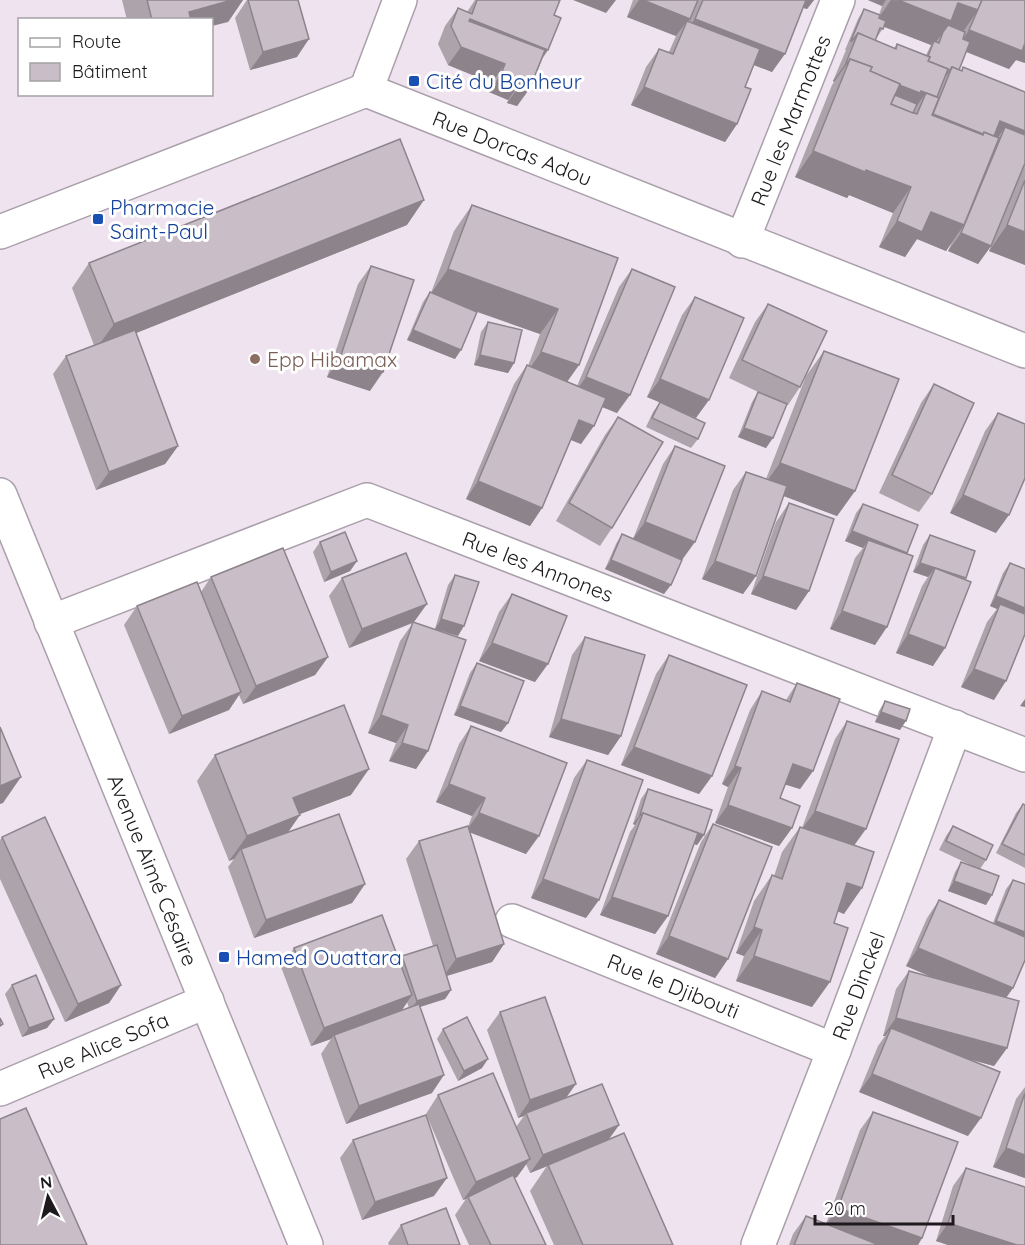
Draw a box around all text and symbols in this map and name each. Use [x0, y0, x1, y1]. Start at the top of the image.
legend [18, 18, 213, 96]
text: Route [72, 30, 121, 53]
street label: Rue les Marmottes [744, 31, 836, 209]
text: Bâtiment [72, 60, 148, 83]
place label: Cité du Bonheur [426, 68, 582, 94]
marker: Cité du Bonheur [407, 74, 421, 88]
street label: Rue Dorcas Adou [429, 105, 596, 191]
place label: Pharmacie Saint-Paul [110, 194, 214, 244]
marker: Pharmacie Saint-Paul [91, 212, 105, 226]
place label: Epp Hibamax [267, 346, 397, 372]
marker: Epp Hibamax [248, 352, 262, 366]
street label: Rue les Annones [459, 525, 617, 607]
street label: Avenue Aimé Césaire [102, 770, 204, 970]
street label: Rue Dinckel [826, 928, 890, 1043]
place label: Hamed Ouattara [236, 944, 402, 970]
street label: Rue le Djibouti [604, 948, 743, 1024]
marker: Hamed Ouattara [217, 950, 231, 964]
street label: Rue Alice Sofa [34, 1006, 172, 1084]
north arrow [18, 1167, 78, 1227]
text: N [39, 1171, 53, 1193]
scale bar [815, 1188, 953, 1226]
text: 20 m [824, 1197, 866, 1220]

